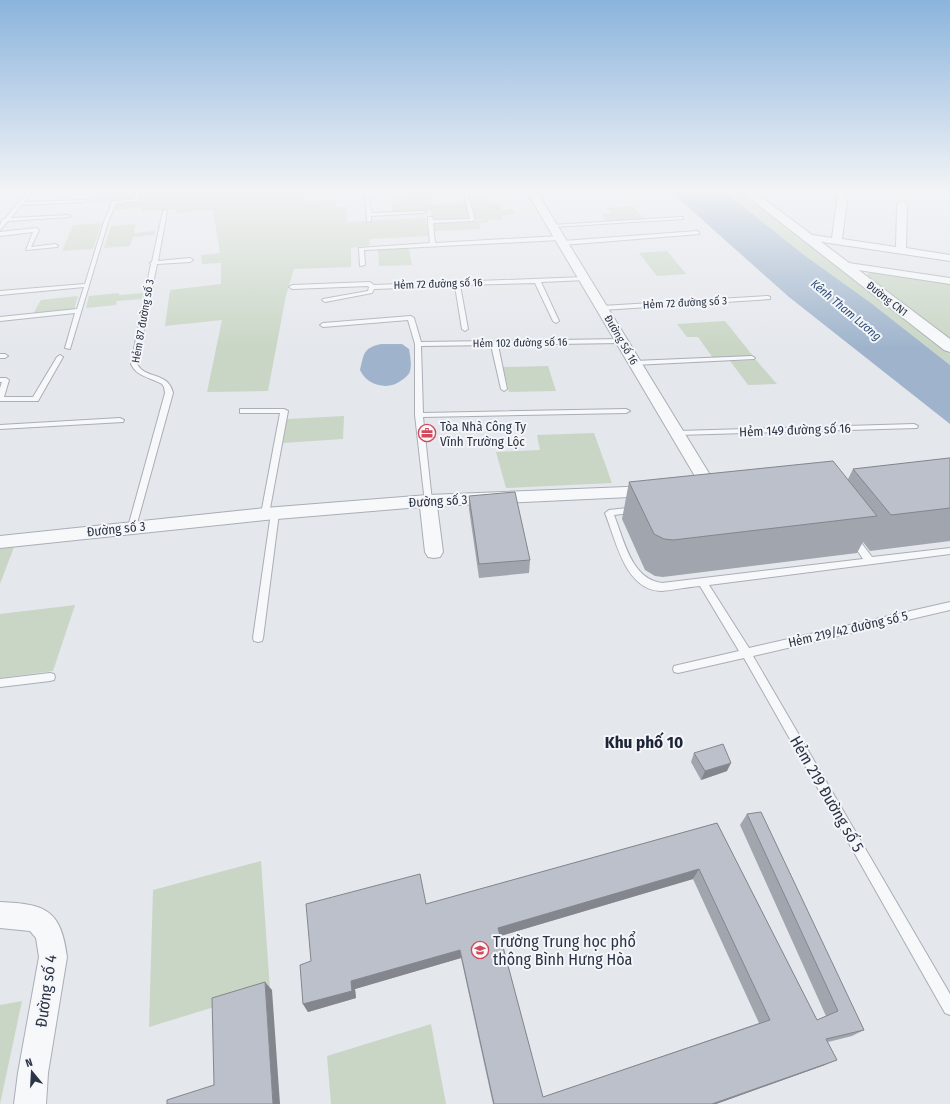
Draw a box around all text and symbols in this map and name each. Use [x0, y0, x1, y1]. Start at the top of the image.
street label: Hẻm 72 đường số 16 [393, 276, 483, 292]
water label: Kênh Tham Lương [808, 276, 884, 344]
street label: Hẻm 87 đường số 3 [129, 278, 157, 364]
street label: Đường CN1 [864, 279, 910, 319]
street label: Hẻm 72 đường số 3 [643, 294, 727, 312]
street label: Đường Số 16 [602, 313, 641, 368]
street label: Hẻm 102 đường số 16 [473, 336, 568, 350]
place label: Tòa Nhà Công Ty Vĩnh Trường Lộc [440, 419, 526, 449]
street label: Hẻm 149 đường số 16 [739, 421, 851, 439]
office icon: Tòa Nhà Công Ty Vĩnh Trường Lộc [417, 423, 437, 443]
street label: Đường số 3 [408, 492, 468, 510]
street label: Đường số 3 [86, 518, 146, 540]
street label: Hẻm 219/42 đường số 5 [787, 608, 909, 650]
district label: Khu phố 10 [605, 732, 683, 753]
street label: Hẻm 219 Đường số 5 [786, 732, 869, 855]
place label: Trường Trung học phổ thông Bình Hưng Hòa [493, 931, 636, 969]
school or university icon: Trường Trung học phổ thông Bình Hưng Hòa [470, 940, 490, 960]
street label: Đường số 4 [31, 953, 61, 1029]
north arrow [12, 1052, 52, 1092]
text: N [24, 1056, 34, 1070]

